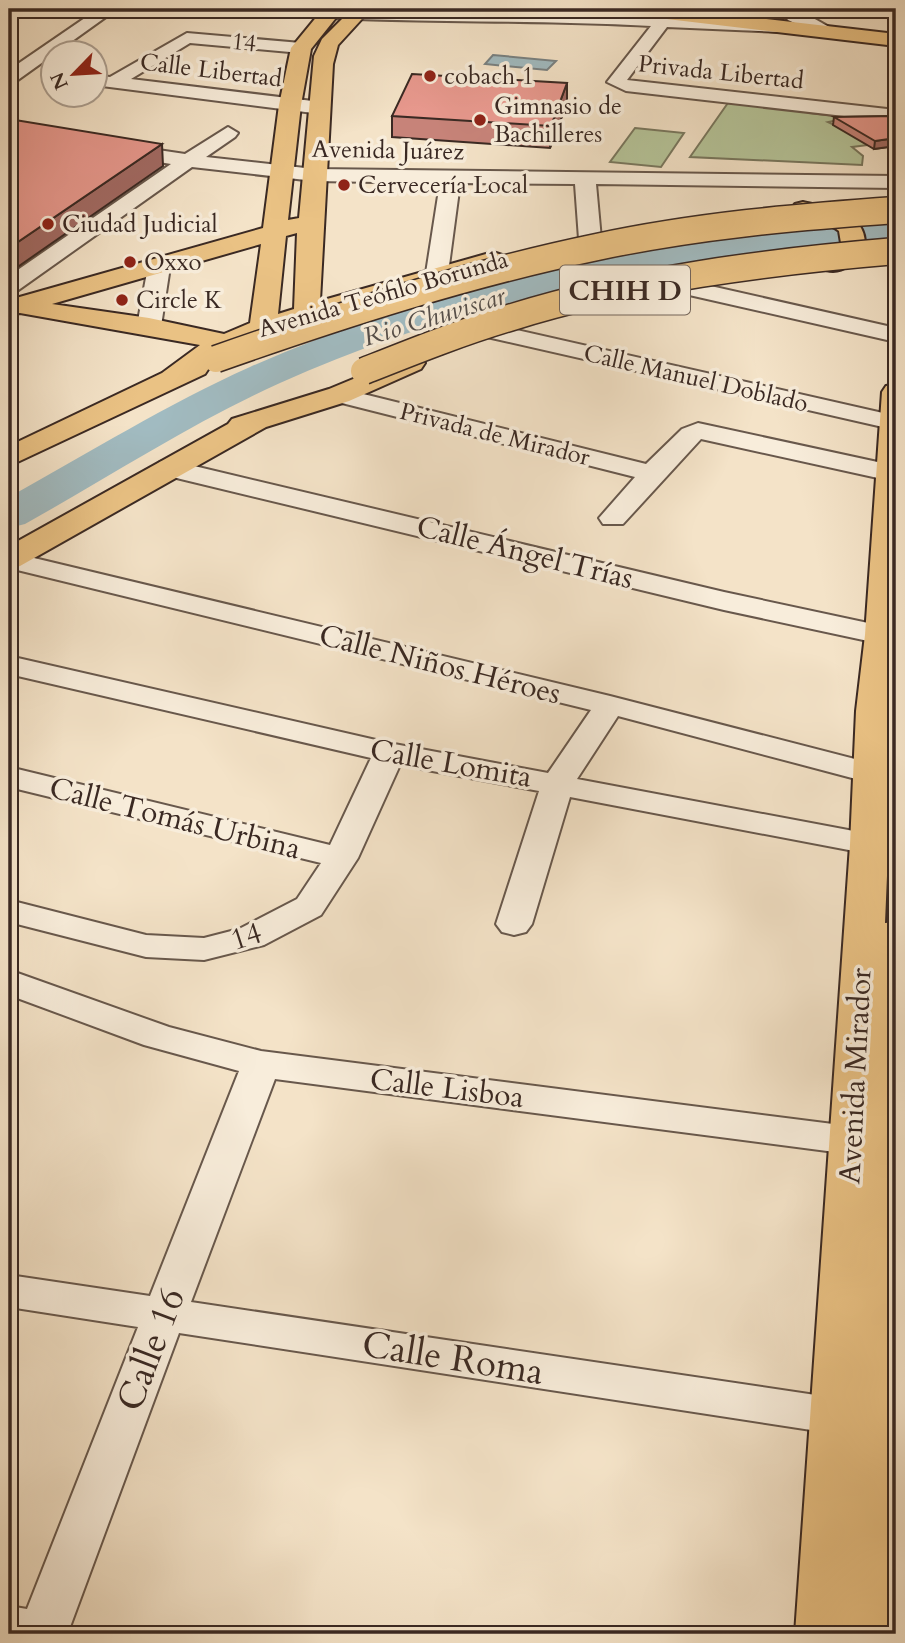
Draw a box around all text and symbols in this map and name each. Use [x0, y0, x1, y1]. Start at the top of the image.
street label: 14 [230, 25, 258, 60]
north arrow [38, 38, 108, 108]
street label: Calle Libertad [138, 45, 284, 96]
street label: Privada Libertad [637, 47, 806, 98]
place label: cobach 1 [444, 60, 534, 93]
text: N [44, 67, 75, 94]
marker: cobach 1 [422, 68, 438, 84]
place label: Gimnasio de Bachilleres [494, 90, 622, 151]
marker: Gimnasio de Bachilleres [472, 112, 488, 128]
street label: Avenida Juárez [312, 133, 465, 168]
place label: Cervecería Local [358, 169, 528, 202]
marker: Cervecería Local [336, 177, 352, 193]
place label: Ciudad Judicial [62, 208, 218, 241]
marker: Ciudad Judicial [40, 216, 56, 232]
street label: Avenida Teófilo Borunda [254, 243, 513, 346]
place label: Oxxo [144, 246, 202, 279]
marker: Oxxo [122, 254, 138, 270]
road number: CHIH D [560, 266, 690, 314]
water label: Rio Chuviscar [359, 278, 511, 355]
place label: Circle K [136, 284, 222, 317]
marker: Circle K [114, 292, 130, 308]
street label: Calle Manuel Doblado [581, 337, 811, 420]
street label: Privada de Mirador [396, 395, 594, 474]
street label: Calle Ángel Trías [412, 506, 637, 599]
street label: Calle Niños Héroes [315, 615, 565, 714]
street label: Calle Lomita [367, 729, 535, 798]
street label: Calle Tomás Urbina [45, 767, 305, 870]
street label: 14 [225, 912, 267, 961]
street label: Avenida Mirador [829, 967, 882, 1185]
street label: Calle Lisboa [368, 1059, 526, 1118]
street label: Calle 16 [105, 1281, 197, 1418]
street label: Calle Roma [359, 1319, 547, 1397]

